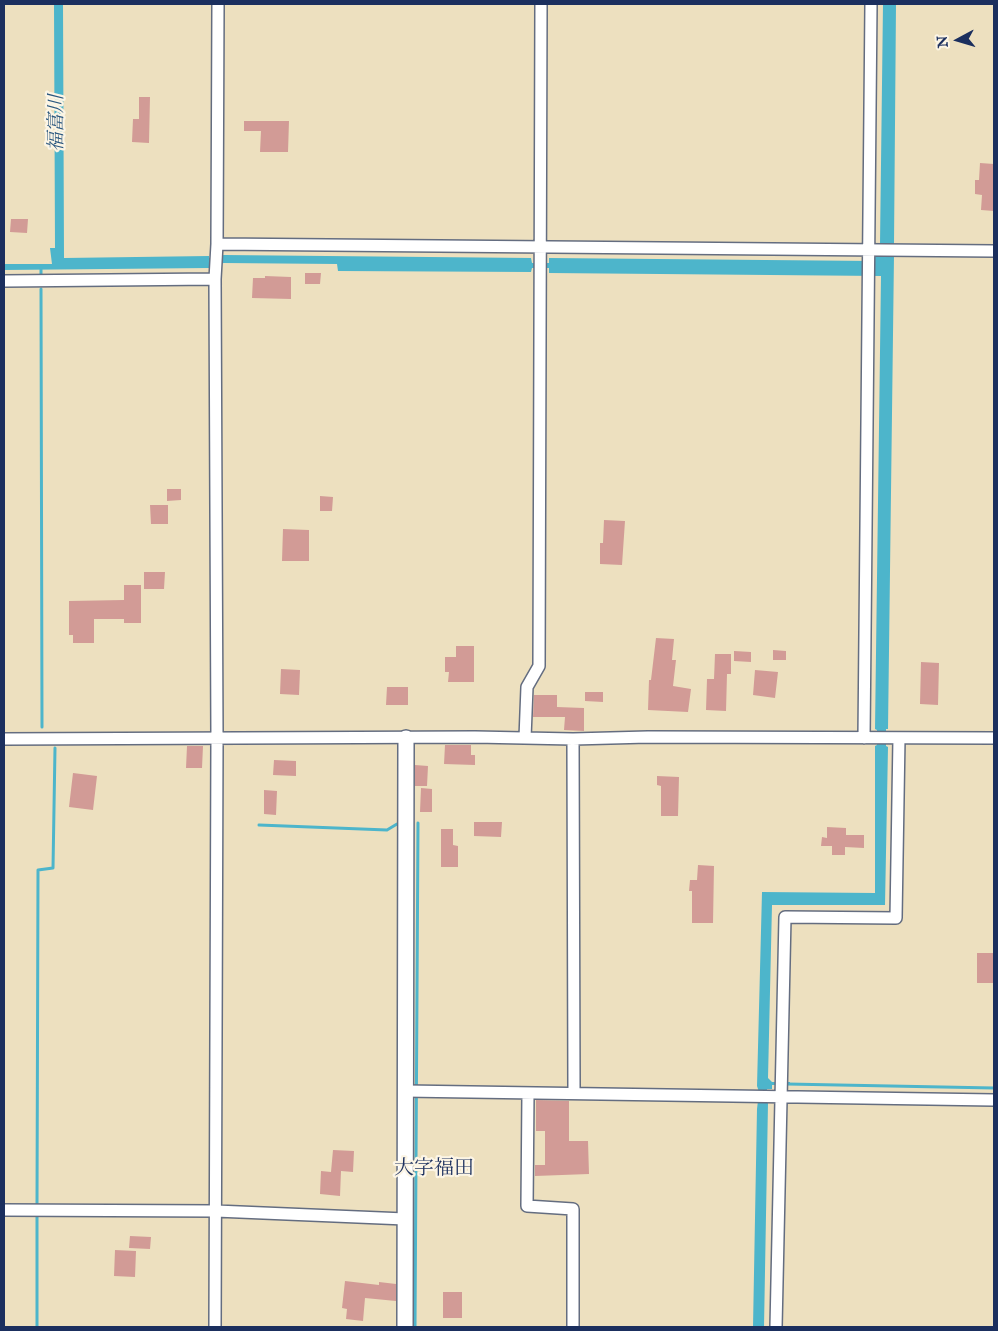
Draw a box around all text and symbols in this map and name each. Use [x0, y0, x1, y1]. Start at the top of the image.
north arrow [933, 15, 983, 65]
text: N [933, 35, 953, 49]
water label: 福富川 [47, 95, 69, 151]
district label: 大字福田 [394, 1158, 474, 1182]

